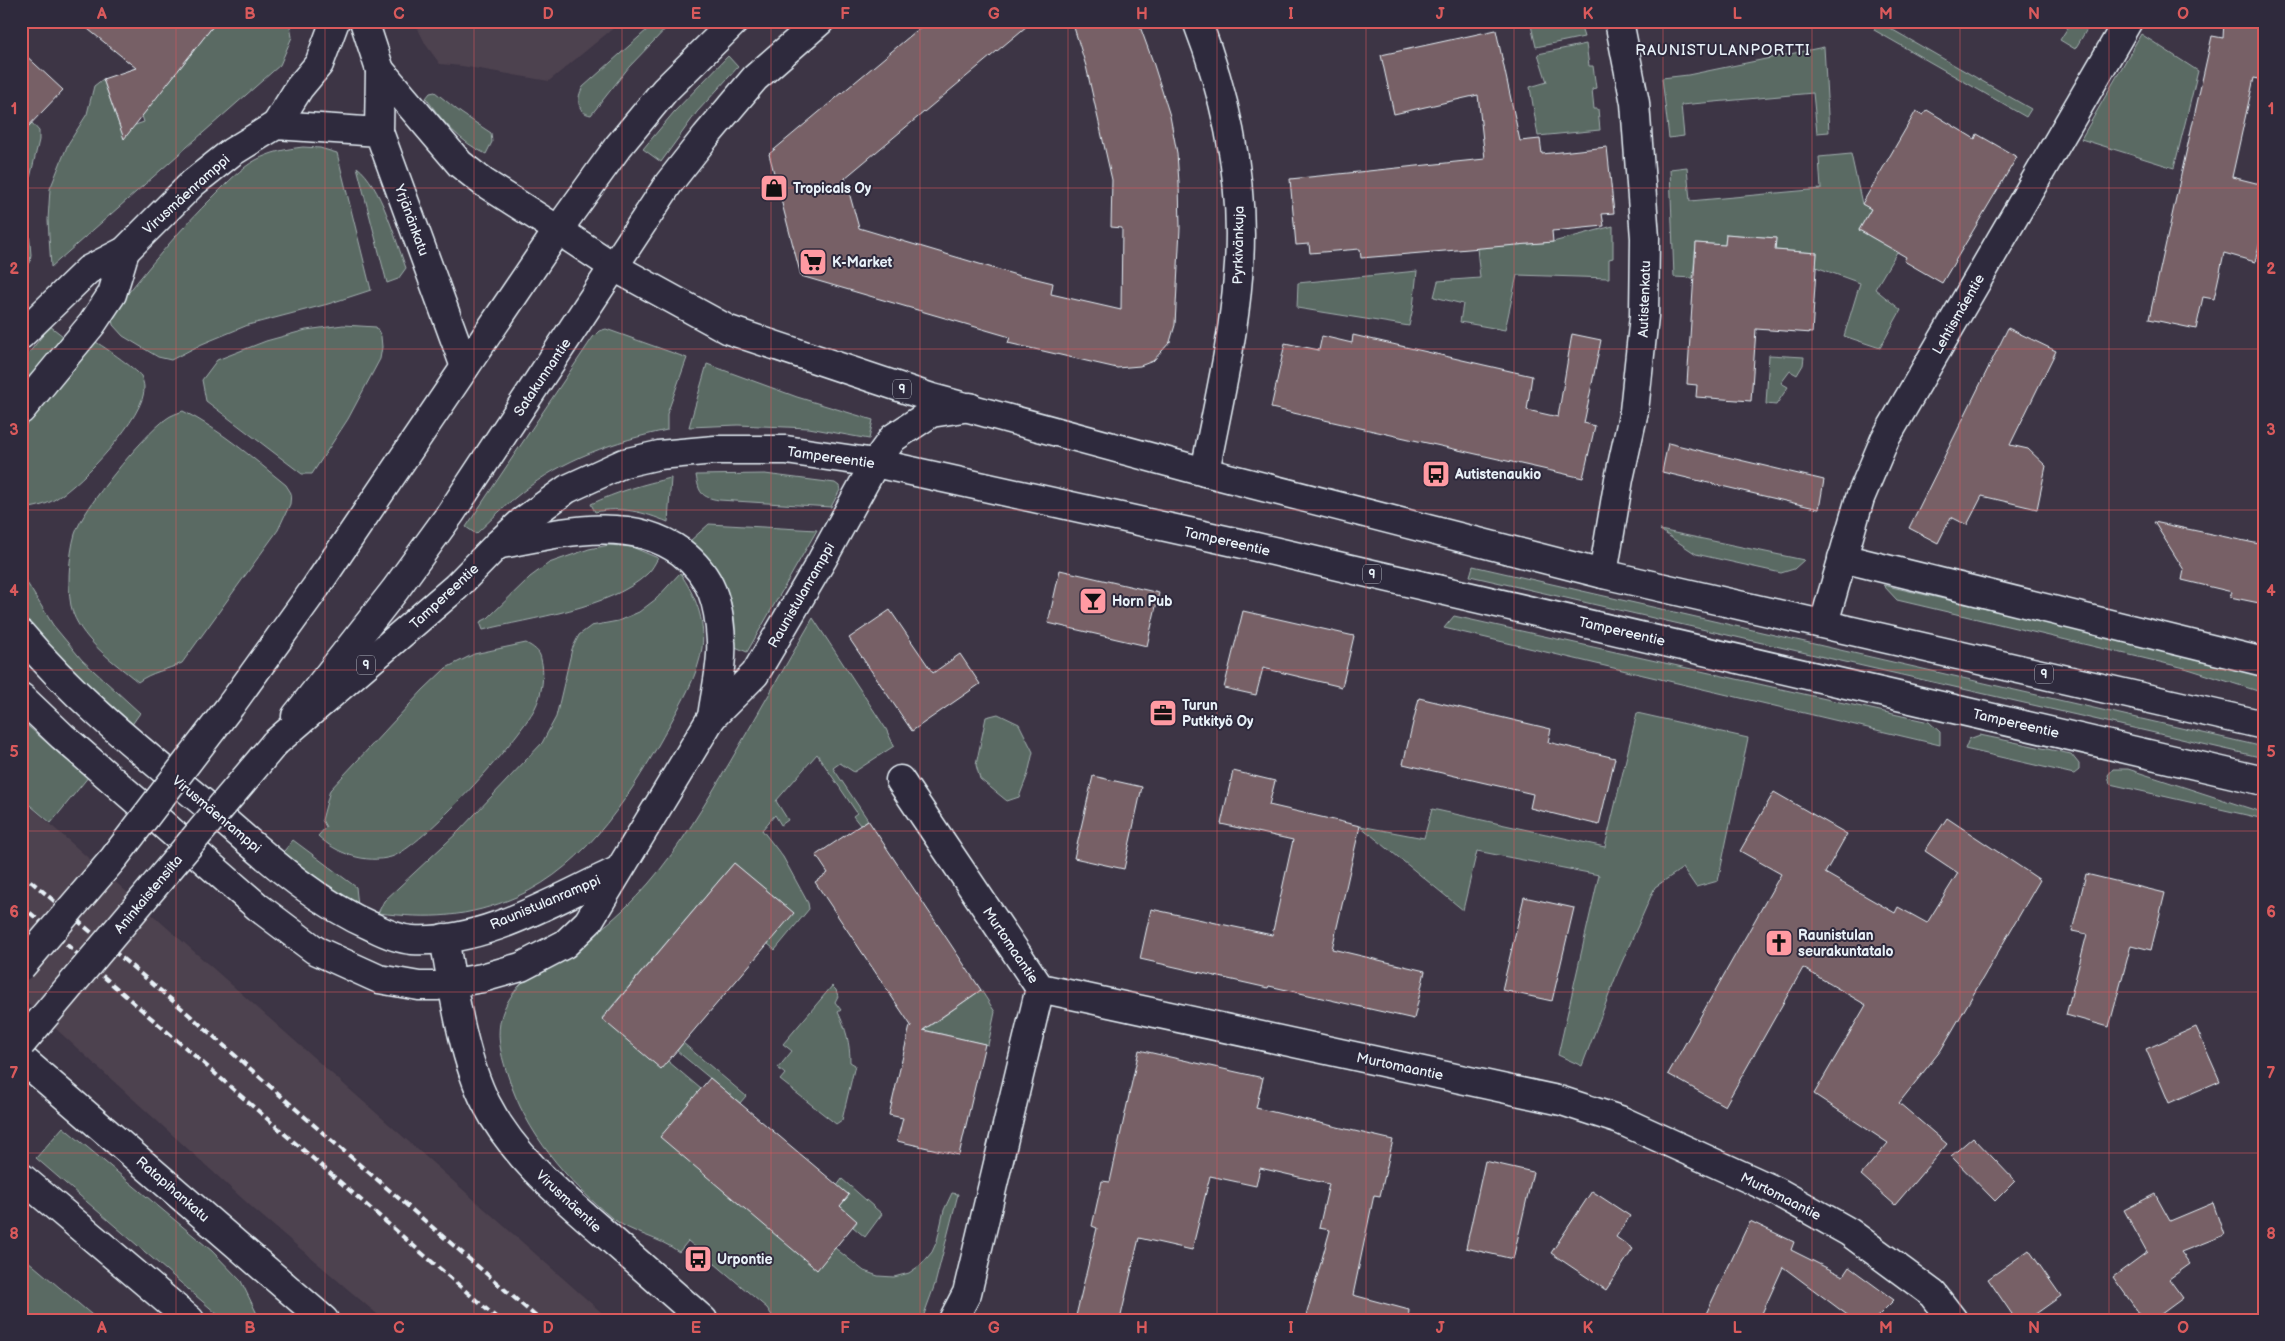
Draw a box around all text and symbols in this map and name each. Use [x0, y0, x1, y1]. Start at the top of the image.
text: A [96, 5, 107, 24]
text: B [244, 5, 256, 24]
text: C [393, 5, 405, 24]
text: D [542, 5, 554, 24]
text: E [691, 5, 701, 24]
text: F [840, 5, 850, 24]
text: G [988, 5, 1000, 24]
text: H [1136, 5, 1148, 24]
text: I [1288, 5, 1294, 24]
text: J [1436, 5, 1445, 24]
text: K [1583, 5, 1594, 24]
text: L [1732, 5, 1742, 24]
text: M [1879, 5, 1893, 24]
text: N [2028, 5, 2040, 24]
text: O [2177, 5, 2189, 24]
district label: RAUNISTULANPORTTI [1635, 41, 1811, 60]
text: 1 [11, 100, 17, 119]
text: 1 [2268, 100, 2274, 119]
street label: Virusmäenramppi [139, 151, 233, 238]
shop icon: Tropicals Oy [759, 173, 789, 203]
place label: Tropicals Oy [793, 180, 872, 197]
street label: Yrjänänkatu [390, 181, 432, 258]
street label: Pyrkivänkuja [1229, 205, 1248, 284]
supermarket icon: K-Market [798, 247, 828, 277]
place label: K-Market [832, 254, 893, 271]
text: 2 [9, 260, 19, 279]
street label: Autistenkatu [1635, 260, 1654, 338]
text: 2 [2266, 260, 2276, 279]
street label: Lehtismäentie [1929, 271, 1988, 357]
street label: Satakunnantie [510, 335, 575, 419]
road number: 9 [893, 379, 911, 398]
text: 3 [9, 421, 19, 440]
text: 3 [2266, 421, 2276, 440]
street label: Tampereentie [786, 443, 876, 472]
bus stop icon: Autistenaukio [1421, 459, 1451, 489]
place label: Autistenaukio [1454, 466, 1541, 483]
street label: Tampereentie [1182, 523, 1272, 560]
street label: Raunistulanramppi [764, 540, 838, 651]
street label: Tampereentie [406, 560, 482, 633]
road number: 9 [1363, 564, 1381, 584]
text: 4 [9, 582, 19, 601]
text: 4 [2266, 582, 2276, 601]
bar icon: Horn Pub [1078, 586, 1108, 616]
place label: Horn Pub [1112, 593, 1172, 610]
street label: Tampereentie [1577, 613, 1667, 650]
road number: 9 [357, 656, 375, 674]
road number: 9 [2035, 664, 2053, 684]
place label: Turun Putkityö Oy [1182, 697, 1254, 730]
office icon: Turun Putkityö Oy [1148, 698, 1178, 728]
street label: Tampereentie [1971, 705, 2061, 742]
text: 5 [9, 743, 19, 762]
text: 5 [2266, 743, 2276, 762]
street label: Virusmäenramppi [169, 772, 265, 857]
street label: Aninkaistensilta [111, 851, 186, 937]
street label: Raunistulanramppi [487, 871, 603, 933]
text: 6 [9, 903, 19, 922]
text: 6 [2266, 903, 2276, 922]
street label: Murtomaantie [979, 904, 1042, 987]
place label: Raunistulan seurakuntatalo [1798, 927, 1893, 960]
church icon: Raunistulan seurakuntatalo [1764, 928, 1794, 958]
street label: Murtomaantie [1355, 1049, 1445, 1084]
text: 7 [10, 1064, 19, 1083]
text: 7 [2267, 1064, 2276, 1083]
street label: Ratapihankatu [133, 1153, 213, 1226]
street label: Virusmäentie [532, 1167, 605, 1236]
street label: Murtomaantie [1738, 1169, 1824, 1224]
text: 8 [9, 1225, 19, 1244]
text: 8 [2266, 1225, 2276, 1244]
bus stop icon: Urpontie [683, 1244, 713, 1274]
place label: Urpontie [717, 1251, 773, 1268]
text: A [96, 1319, 107, 1338]
text: B [244, 1319, 256, 1338]
text: C [393, 1319, 405, 1338]
text: D [542, 1319, 554, 1338]
text: E [691, 1319, 701, 1338]
text: F [840, 1319, 850, 1338]
text: G [988, 1319, 1000, 1338]
text: H [1136, 1319, 1148, 1338]
text: I [1288, 1319, 1294, 1338]
text: J [1436, 1319, 1445, 1338]
text: K [1583, 1319, 1594, 1338]
text: L [1732, 1319, 1742, 1338]
text: M [1879, 1319, 1893, 1338]
text: N [2028, 1319, 2040, 1338]
text: O [2177, 1319, 2189, 1338]

